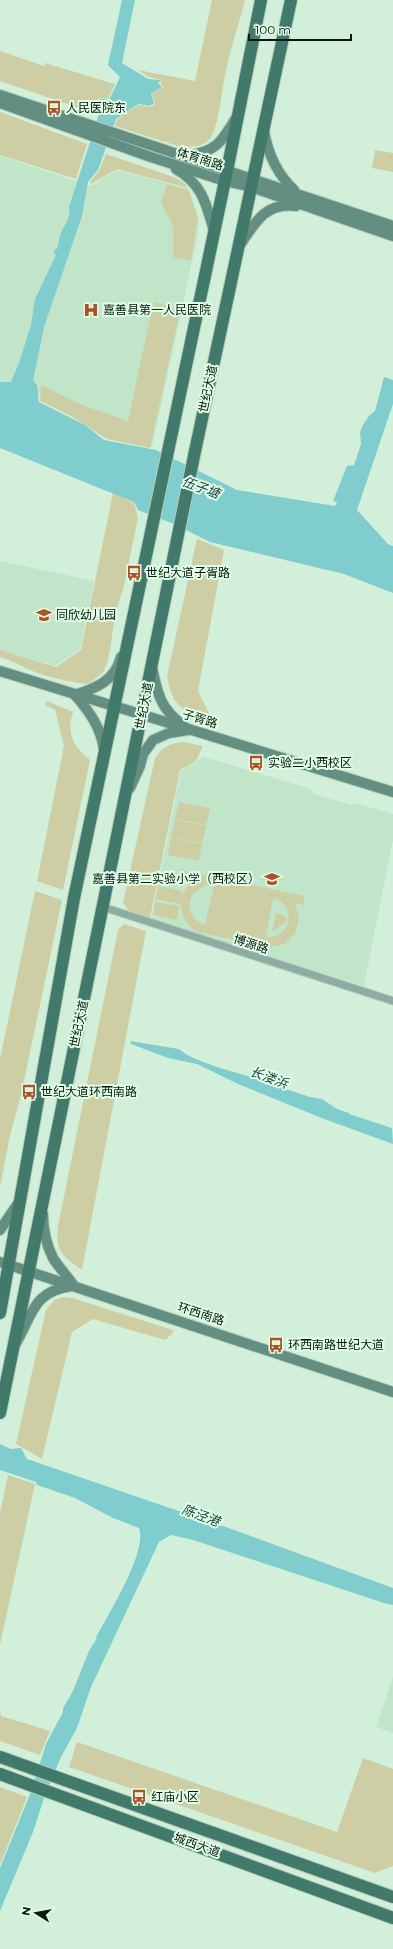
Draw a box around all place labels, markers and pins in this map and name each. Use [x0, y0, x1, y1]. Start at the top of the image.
bus stop icon: 人民医院东 [45, 99, 63, 117]
place label: 人民医院东 [66, 100, 126, 115]
hospital icon: 嘉善县第一人民医院 [82, 301, 100, 319]
place label: 嘉善县第一人民医院 [103, 302, 211, 317]
bus stop icon: 世纪大道子胥路 [125, 564, 143, 582]
place label: 世纪大道子胥路 [146, 565, 230, 580]
school or university icon: 同欣幼儿园 [35, 606, 53, 624]
place label: 同欣幼儿园 [56, 607, 116, 622]
bus stop icon: 实验二小西校区 [247, 754, 265, 772]
place label: 实验二小西校区 [268, 755, 352, 770]
school or university icon: 嘉善县第二实验小学（西校区） [263, 870, 281, 888]
place label: 嘉善县第二实验小学（西校区） [92, 871, 260, 886]
bus stop icon: 世纪大道环西南路 [20, 1083, 38, 1101]
place label: 世纪大道环西南路 [41, 1084, 137, 1099]
bus stop icon: 环西南路世纪大道 [267, 1336, 285, 1354]
place label: 环西南路世纪大道 [288, 1337, 384, 1352]
bus stop icon: 红庙小区 [130, 1788, 148, 1806]
place label: 红庙小区 [151, 1789, 199, 1804]

